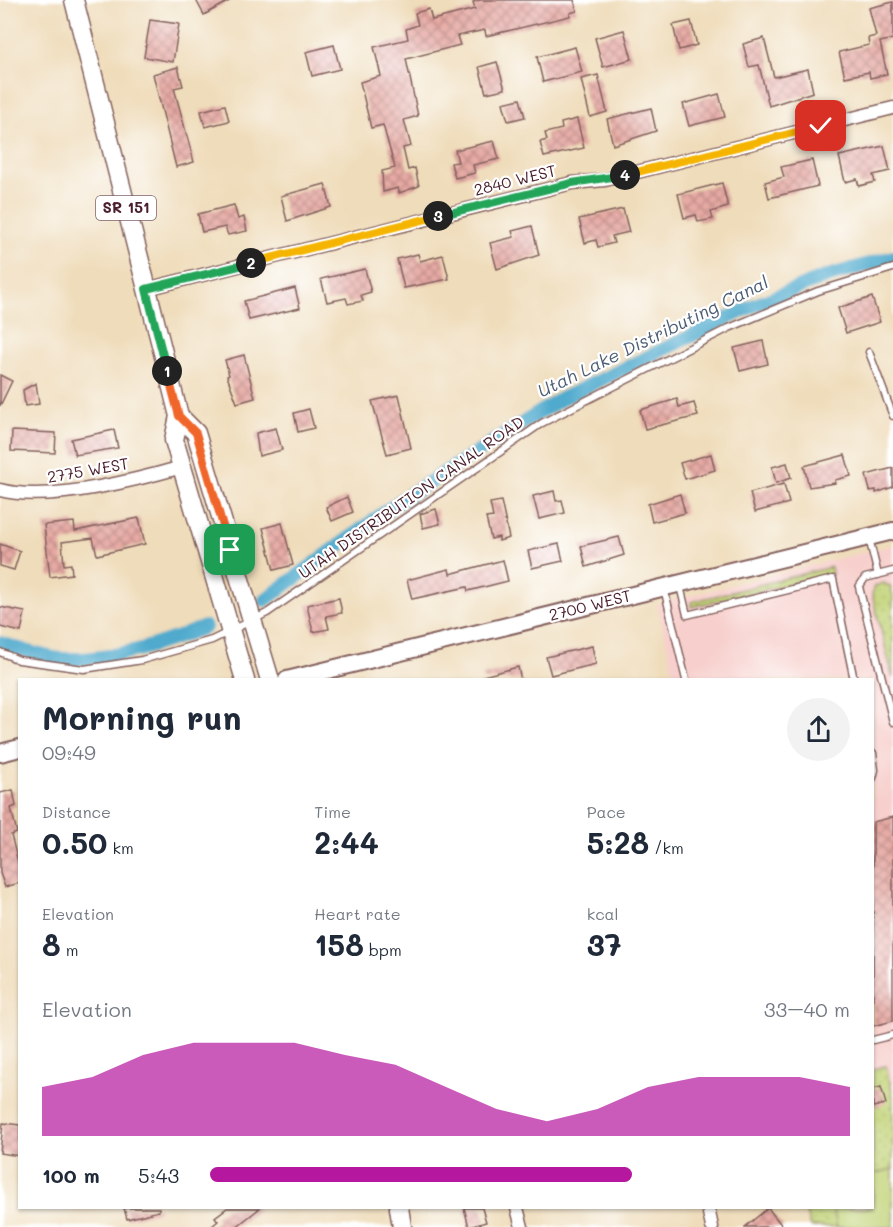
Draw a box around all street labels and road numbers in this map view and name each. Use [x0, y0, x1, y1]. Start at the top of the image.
street label: 2840 WEST [472, 159, 558, 200]
road number: SR 151 [96, 196, 156, 220]
street label: UTAH DISTRIBUTION CANAL ROAD [294, 410, 527, 583]
street label: 2775 WEST [46, 452, 130, 487]
street label: 2700 WEST [547, 584, 633, 625]

